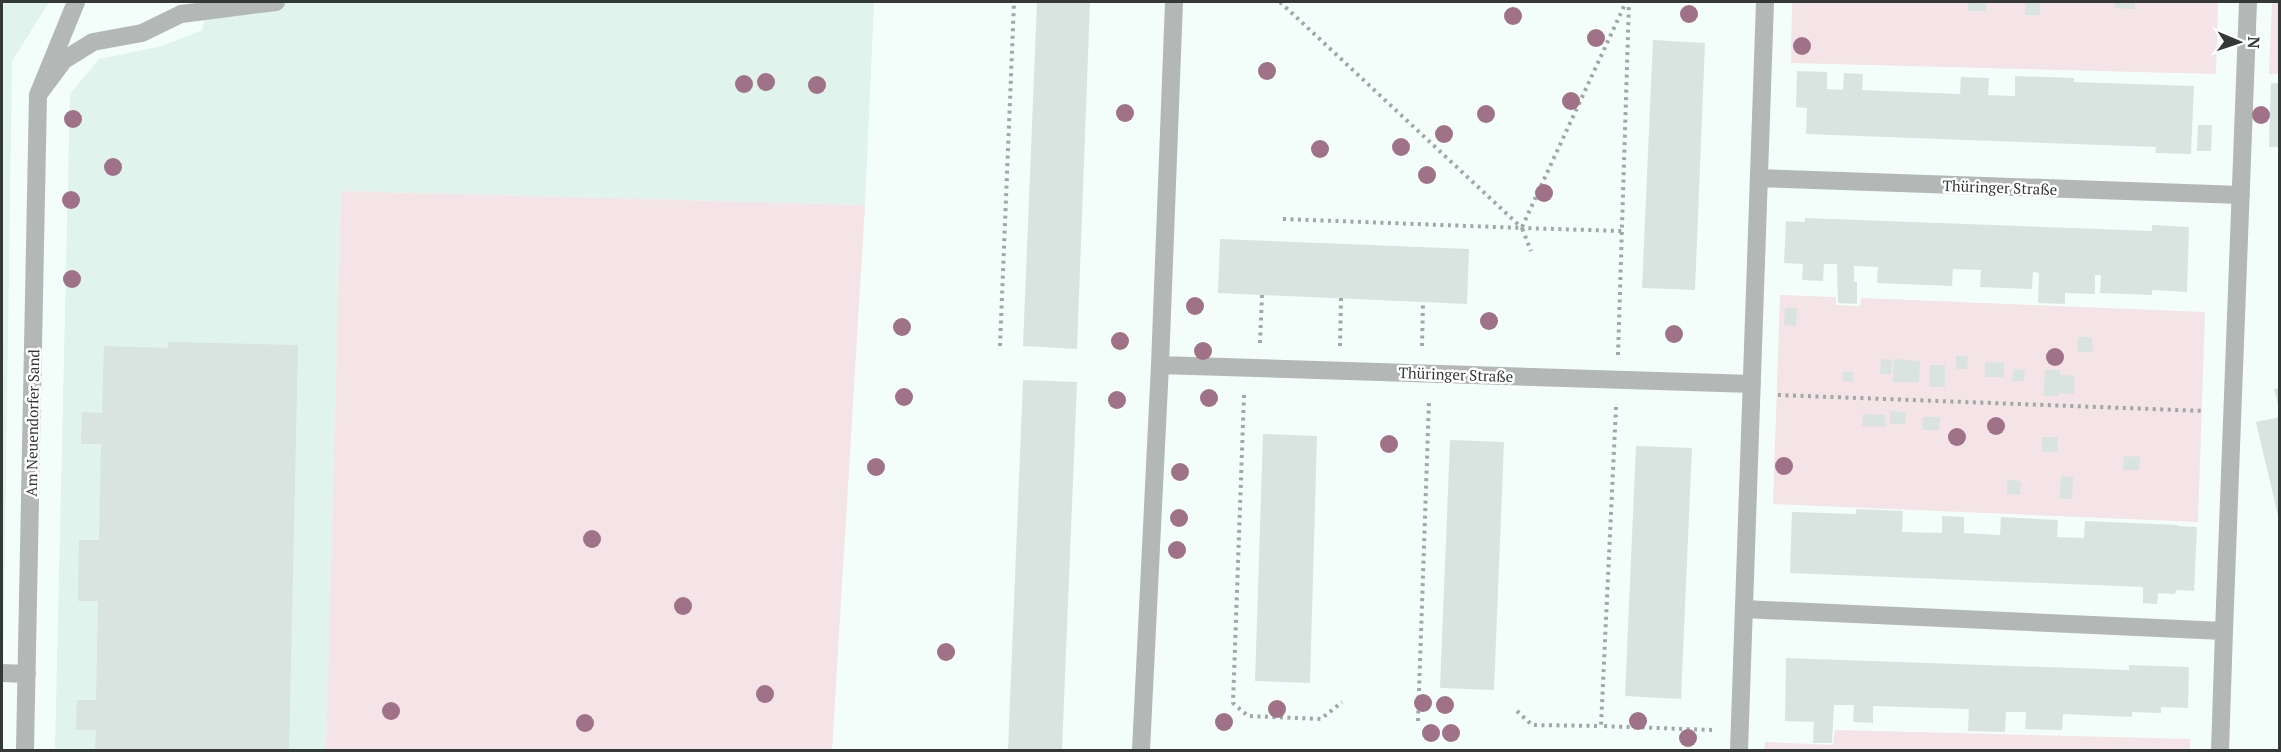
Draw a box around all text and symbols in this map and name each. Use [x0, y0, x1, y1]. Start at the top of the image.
north arrow [2209, 12, 2269, 72]
text: N [2243, 36, 2265, 49]
street label: Thüringer Straße [1942, 175, 2058, 199]
street label: Am Neuendorfer Sand [21, 349, 43, 497]
street label: Thüringer Straße [1398, 362, 1514, 386]

